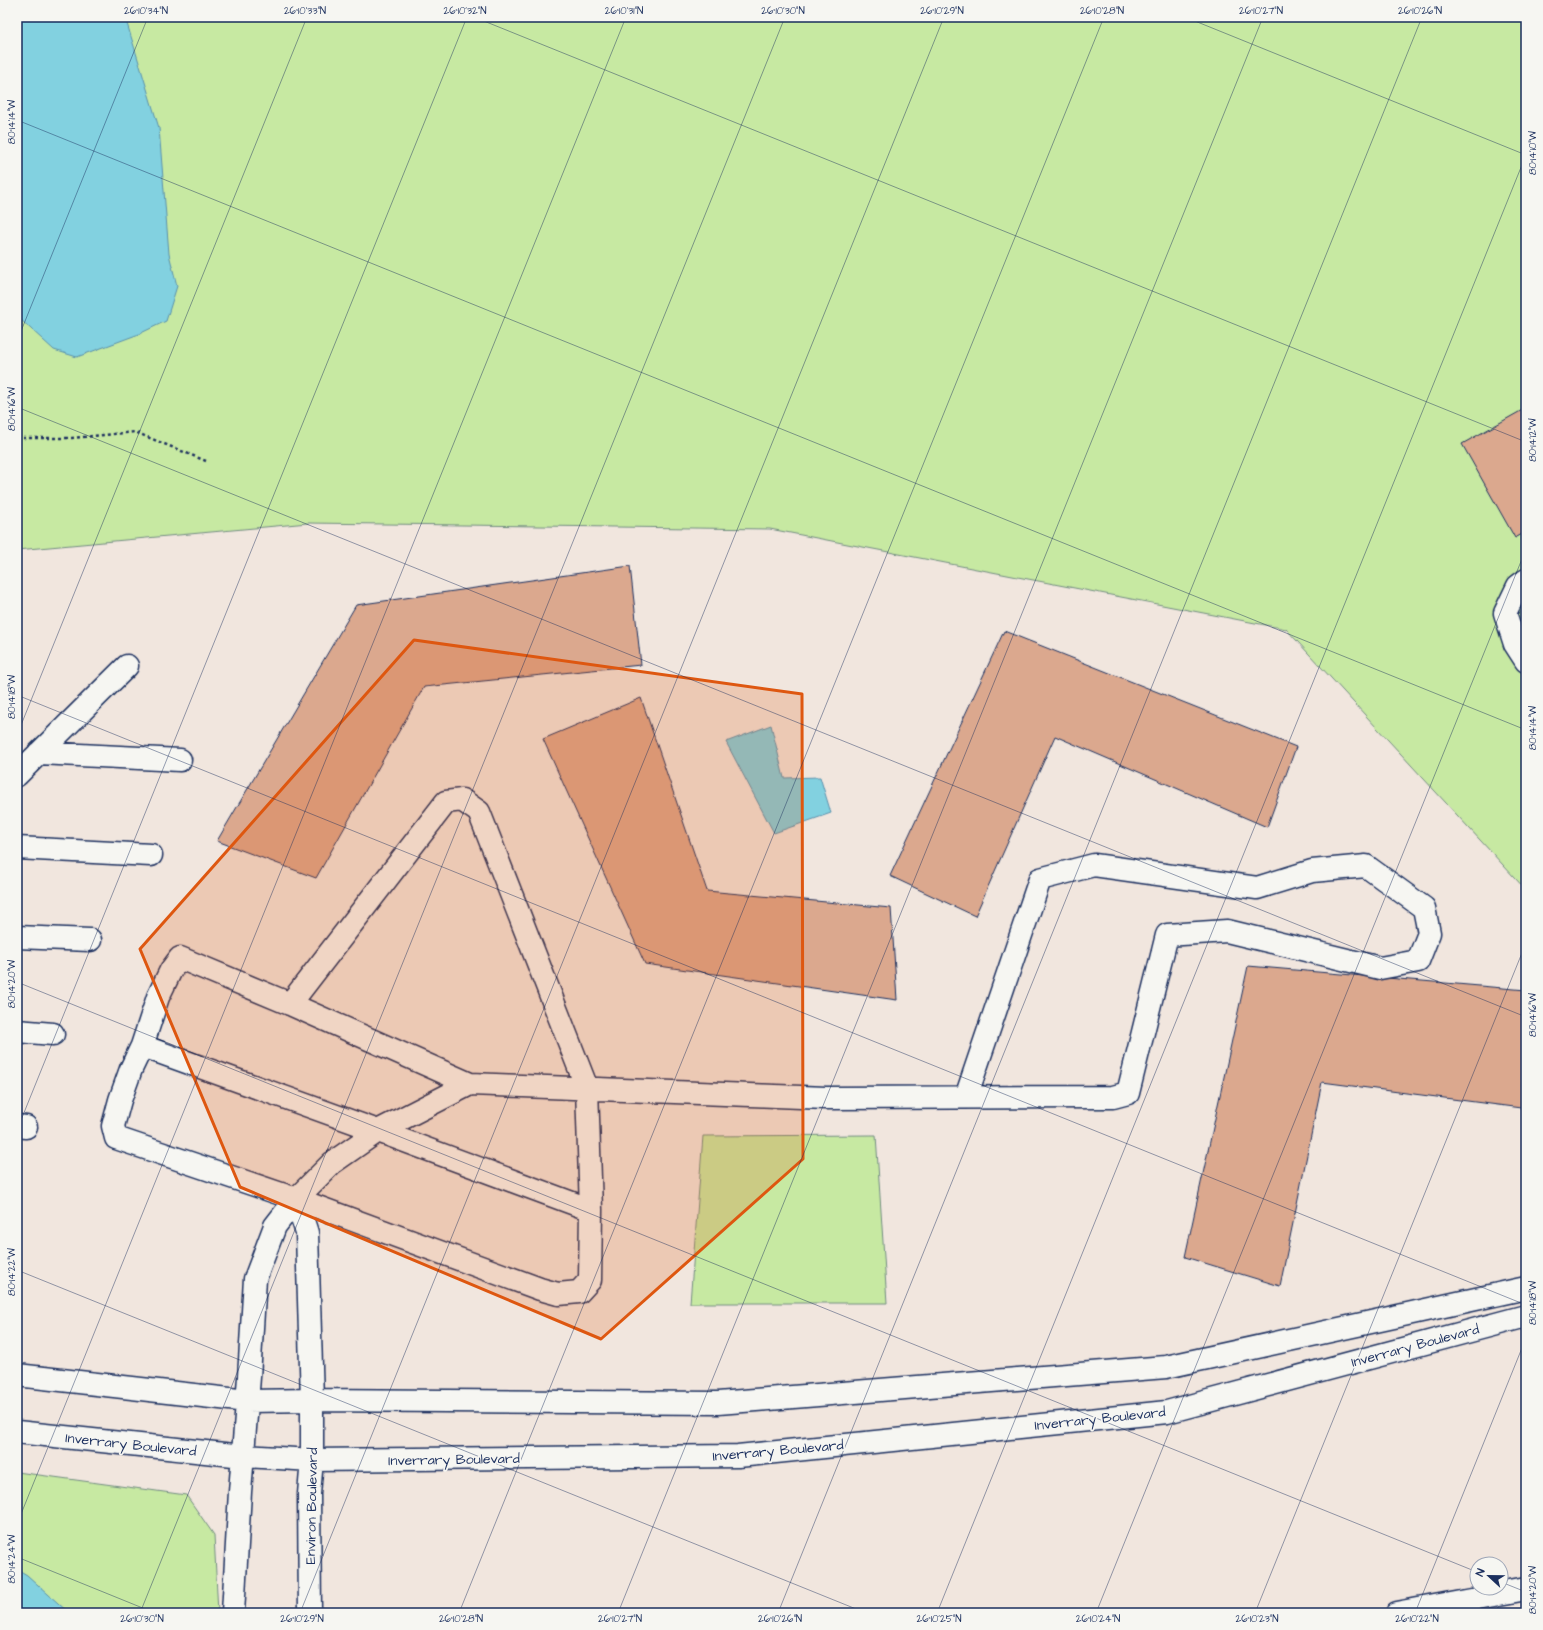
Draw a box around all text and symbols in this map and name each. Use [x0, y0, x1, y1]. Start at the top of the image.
text: 26°10'34"N [124, 4, 168, 18]
text: 26°10'33"N [284, 4, 326, 18]
text: 26°10'32"N [444, 4, 486, 18]
text: 26°10'31"N [605, 4, 643, 18]
text: 26°10'30"N [761, 4, 805, 18]
text: 26°10'29"N [920, 4, 964, 18]
text: 26°10'28"N [1080, 4, 1124, 18]
text: 26°10'27"N [1239, 4, 1283, 18]
text: 26°10'26"N [1398, 4, 1442, 18]
text: 80°14'14"W [5, 99, 19, 144]
text: 80°14'10"W [1526, 130, 1540, 175]
text: 80°14'16"W [5, 386, 19, 431]
text: 80°14'12"W [1526, 418, 1540, 462]
text: 80°14'18"W [5, 674, 19, 719]
text: 80°14'14"W [1526, 705, 1540, 750]
text: 80°14'20"W [5, 959, 19, 1008]
text: 80°14'16"W [1526, 992, 1540, 1037]
text: 80°14'22"W [5, 1247, 19, 1296]
text: 80°14'18"W [1526, 1280, 1540, 1325]
street label: Inverrary Boulevard [1349, 1319, 1481, 1373]
street label: Inverrary Boulevard [1034, 1402, 1167, 1436]
street label: Inverrary Boulevard [64, 1428, 197, 1462]
street label: Inverrary Boulevard [712, 1435, 844, 1467]
street label: Environ Boulevard [301, 1447, 323, 1565]
street label: Inverrary Boulevard [388, 1449, 520, 1471]
text: 80°14'24"W [5, 1534, 19, 1584]
north arrow [1469, 1556, 1509, 1596]
text: 80°14'20"W [1526, 1565, 1540, 1614]
text: N [1472, 1566, 1488, 1578]
text: 26°10'30"N [120, 1612, 164, 1626]
text: 26°10'29"N [280, 1612, 324, 1626]
text: 26°10'28"N [439, 1612, 483, 1626]
text: 26°10'27"N [598, 1612, 642, 1626]
text: 26°10'26"N [758, 1612, 802, 1626]
text: 26°10'25"N [917, 1612, 961, 1626]
text: 26°10'24"N [1076, 1612, 1120, 1626]
text: 26°10'23"N [1236, 1612, 1278, 1626]
text: 26°10'22"N [1395, 1612, 1439, 1626]

